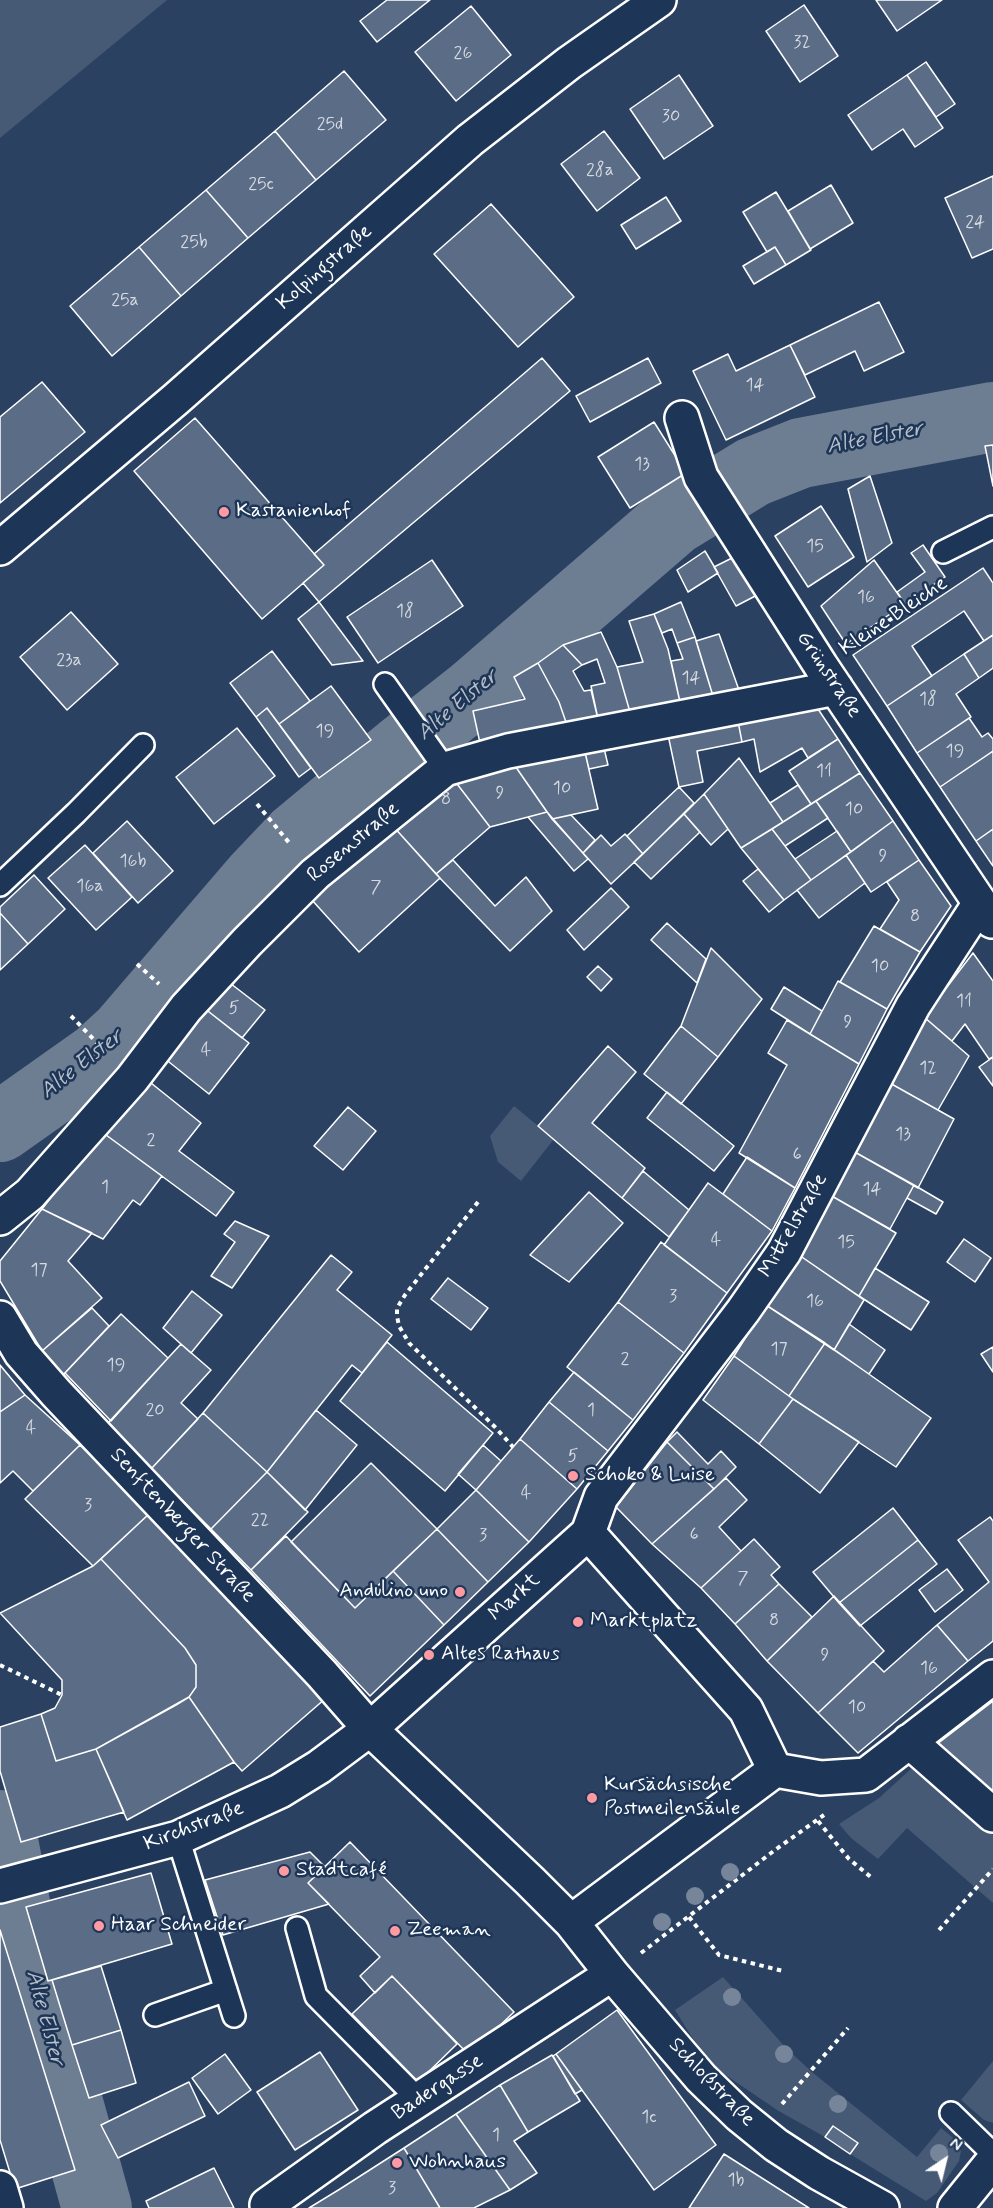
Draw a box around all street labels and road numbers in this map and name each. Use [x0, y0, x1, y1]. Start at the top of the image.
street label: Kolpingstraße [272, 220, 378, 316]
street label: Kleine Bleiche [835, 572, 953, 662]
street label: Grünstraße [790, 627, 866, 723]
street label: Rosenstraße [303, 797, 405, 889]
street label: Mittelstraße [754, 1169, 834, 1283]
street label: Senftenberger Straße [104, 1443, 260, 1609]
street label: Markt [484, 1568, 546, 1628]
street label: Kirchstraße [141, 1796, 247, 1858]
street label: Schloßstraße [662, 2033, 760, 2133]
street label: Badergasse [388, 2049, 488, 2127]

